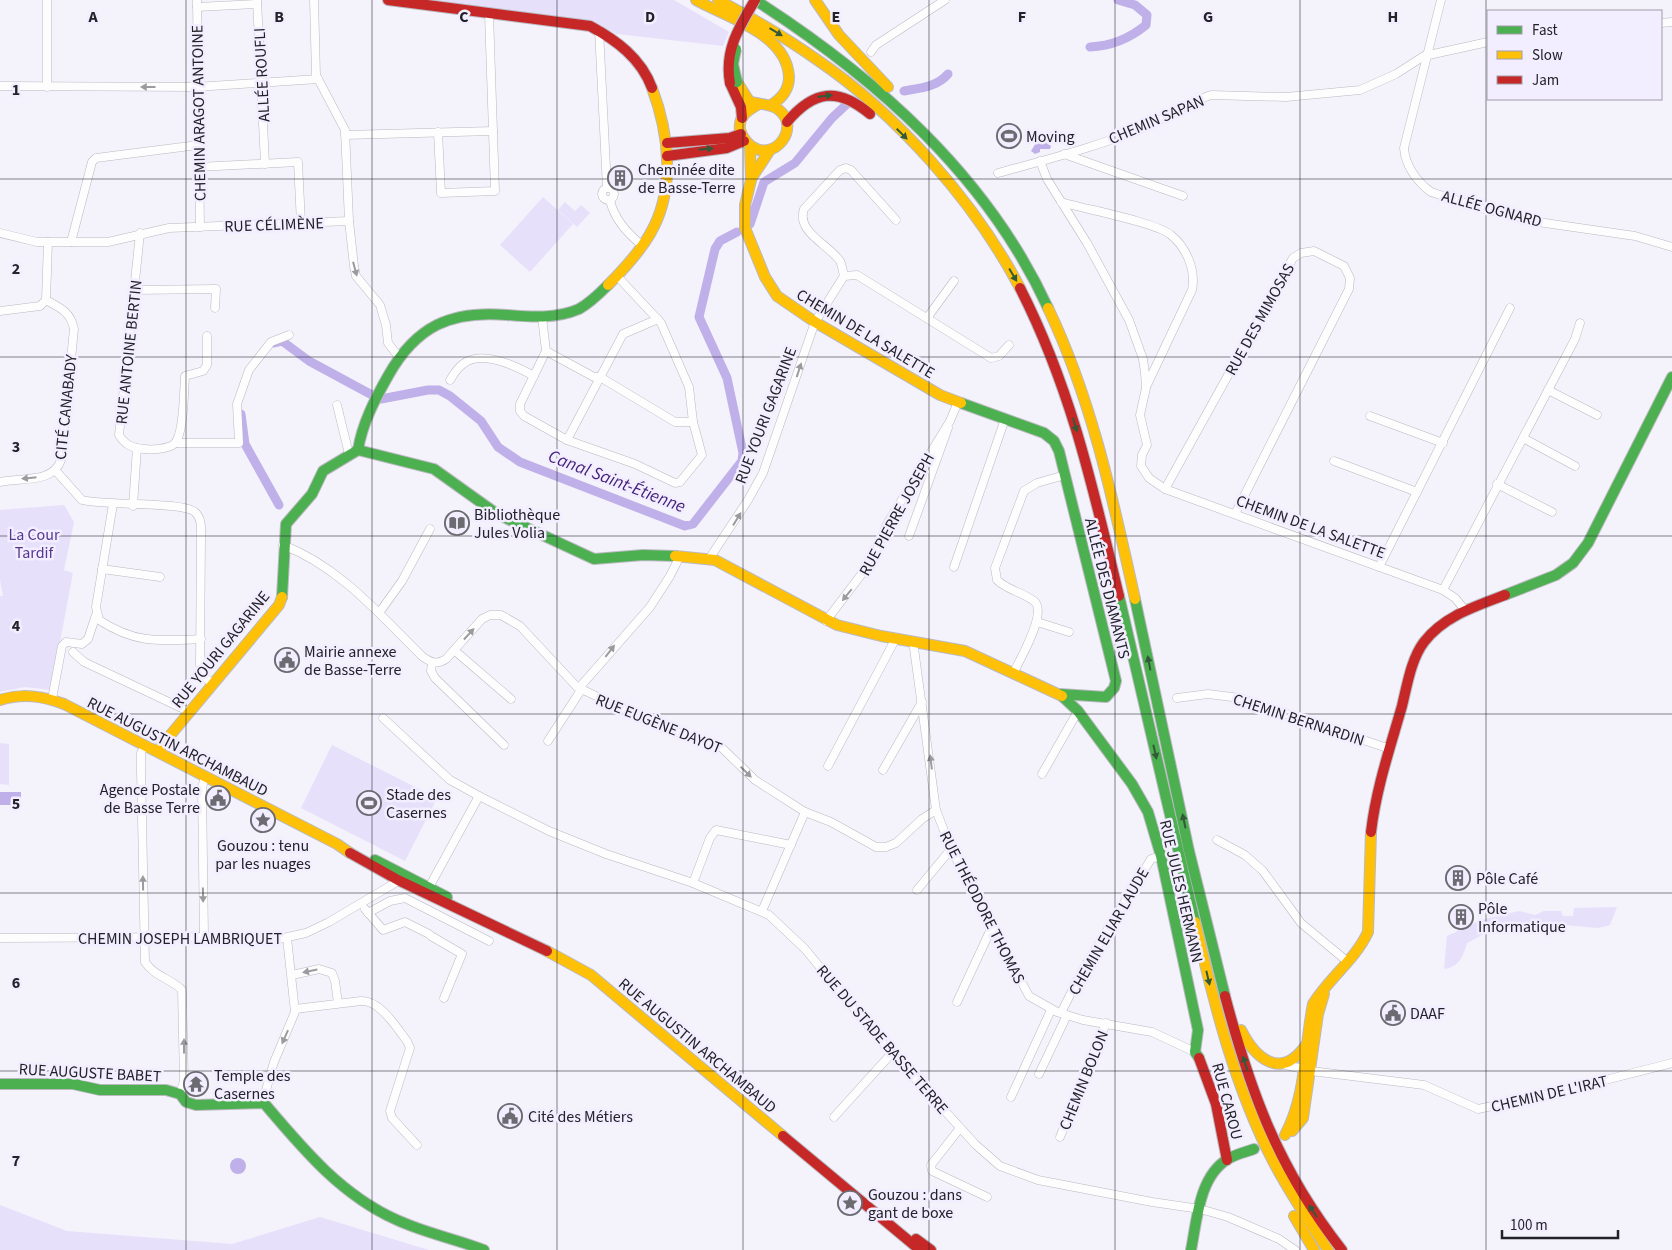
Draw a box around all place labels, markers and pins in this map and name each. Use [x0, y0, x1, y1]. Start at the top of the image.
sports icon: Moving [996, 123, 1022, 149]
place label: Moving [1026, 126, 1074, 148]
place label: Cheminée dite de Basse-Terre [638, 159, 736, 199]
building icon: Cheminée dite de Basse-Terre [607, 165, 633, 191]
place label: Bibliothèque Jules Volia [474, 504, 560, 544]
library icon: Bibliothèque Jules Volia [444, 510, 470, 536]
place label: Mairie annexe de Basse-Terre [304, 641, 402, 681]
public building icon: Mairie annexe de Basse-Terre [274, 647, 300, 673]
place label: Agence Postale de Basse Terre [100, 779, 200, 819]
place label: Stade des Casernes [386, 784, 451, 824]
public building icon: Agence Postale de Basse Terre [205, 785, 231, 811]
sports icon: Stade des Casernes [356, 790, 382, 816]
place icon: Gouzou : tenu par les nuages [250, 807, 276, 833]
place label: Gouzou : tenu par les nuages [215, 835, 311, 875]
building icon: Pôle Café [1445, 865, 1471, 891]
place label: Pôle Café [1476, 868, 1538, 890]
place label: Pôle Informatique [1478, 898, 1566, 938]
building icon: Pôle Informatique [1448, 904, 1474, 930]
public building icon: DAAF [1380, 1000, 1406, 1026]
place label: DAAF [1410, 1003, 1445, 1025]
place label: Temple des Casernes [214, 1065, 291, 1105]
temple icon: Temple des Casernes [183, 1071, 209, 1097]
public building icon: Cité des Métiers [497, 1103, 523, 1129]
place label: Cité des Métiers [528, 1106, 633, 1128]
place label: Gouzou : dans gant de boxe [868, 1184, 962, 1224]
place icon: Gouzou : dans gant de boxe [837, 1190, 863, 1216]

